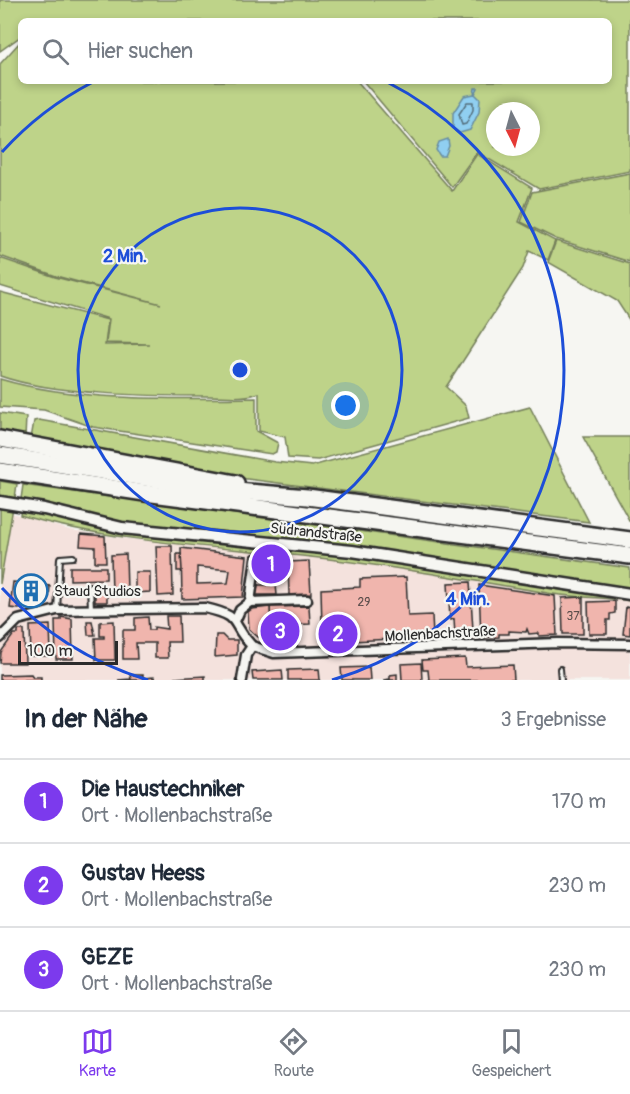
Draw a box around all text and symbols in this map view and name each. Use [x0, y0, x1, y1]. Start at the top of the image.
search box [18, 18, 612, 84]
icon: search [39, 35, 72, 68]
text: Hier suchen [87, 37, 193, 65]
north arrow [486, 102, 540, 156]
text: 2 Min. [103, 245, 147, 268]
centre of rings [230, 360, 250, 380]
your location [331, 391, 360, 420]
street label: Südrandstraße [269, 519, 363, 547]
pin: 1 [252, 542, 290, 586]
building icon: Staud Studios [13, 573, 49, 609]
place label: Staud Studios [54, 582, 141, 601]
text: 4 Min. [446, 588, 490, 611]
house number: 29 [358, 595, 370, 610]
pin: 3 [260, 608, 300, 654]
house number: 37 [566, 609, 580, 624]
pin: 2 [318, 612, 358, 656]
street label: Mollenbachstraße [384, 622, 497, 646]
scale bar [18, 638, 118, 666]
text: 100 m [27, 641, 73, 661]
text: In der Nähe [24, 703, 147, 735]
text: 3 Ergebnisse [501, 707, 606, 732]
text: Die Haustechniker [81, 775, 244, 803]
text: 1 [40, 789, 47, 814]
text: 170 m [552, 789, 606, 814]
text: Ort · Mollenbachstraße [81, 803, 272, 828]
text: Gustav Heess [81, 859, 205, 887]
text: 2 [38, 873, 49, 898]
text: 230 m [549, 873, 606, 898]
text: Ort · Mollenbachstraße [81, 887, 272, 912]
text: GEZE [81, 943, 133, 971]
text: 3 [38, 957, 49, 982]
text: 230 m [549, 957, 606, 982]
text: Ort · Mollenbachstraße [81, 971, 272, 996]
tab: Karte [79, 1025, 116, 1081]
tab: Route [274, 1025, 314, 1081]
tab: Gespeichert [472, 1025, 551, 1081]

